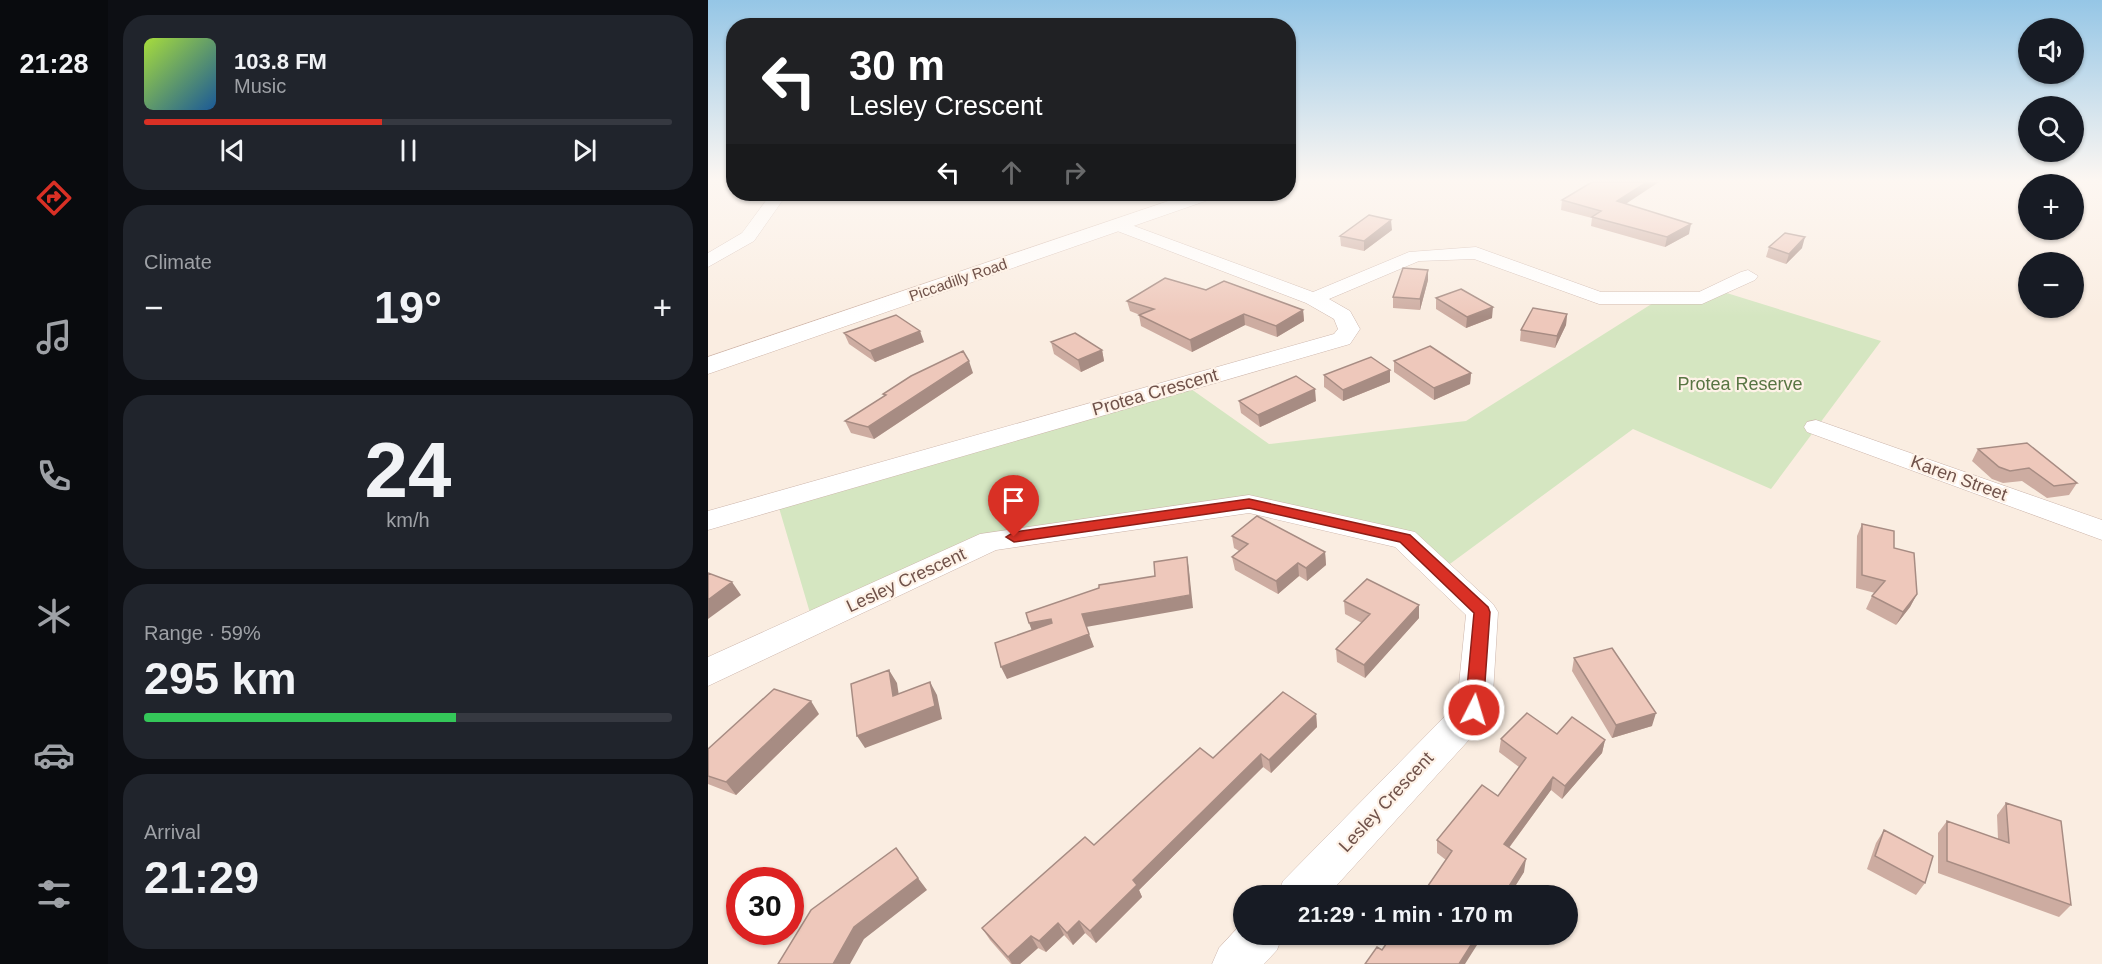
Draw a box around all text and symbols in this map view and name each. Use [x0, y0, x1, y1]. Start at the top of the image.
map controls [2018, 18, 2084, 318]
button: sound [2018, 18, 2084, 84]
icon: left [750, 42, 828, 120]
text: 30 m [849, 42, 945, 89]
text: 21:28 [19, 49, 89, 79]
text: 103.8 FM [234, 49, 327, 74]
text: Music [234, 75, 286, 97]
text: Lesley Crescent [849, 91, 1043, 121]
button: search [2018, 96, 2084, 162]
icon: previous [216, 134, 249, 167]
icon: pause [392, 134, 425, 167]
icon: next [568, 134, 601, 167]
icon: left [932, 156, 965, 189]
icon: ahead [995, 156, 1028, 189]
icon: right [1058, 156, 1091, 189]
button: + [2018, 174, 2084, 240]
icon: directions [33, 177, 75, 219]
text: Climate [144, 251, 212, 273]
button: − [2018, 252, 2084, 318]
street label: Piccadilly Road [907, 255, 1009, 304]
text: 19° [374, 282, 442, 333]
text: − [144, 289, 163, 326]
text: + [653, 289, 672, 326]
icon: music [33, 316, 75, 358]
street label: Protea Crescent [1090, 364, 1220, 420]
park label: Protea Reserve [1677, 374, 1803, 394]
text: 24 [365, 426, 451, 514]
street label: Karen Street [1908, 451, 2010, 505]
icon: phone [33, 455, 75, 497]
pin [988, 475, 1039, 537]
icon: arrive [997, 484, 1030, 517]
text: km/h [386, 509, 430, 531]
street label: Lesley Crescent [843, 544, 969, 616]
icon: climate [33, 595, 75, 637]
text: Range · 59% [144, 622, 261, 644]
text: 295 km [144, 653, 297, 704]
position arrow [1442, 678, 1506, 742]
icon: car [33, 734, 75, 776]
street label: Lesley Crescent [1335, 748, 1437, 856]
text: Arrival [144, 821, 201, 843]
text: 21:29 [144, 852, 259, 903]
speed limit sign: 30 [726, 867, 804, 945]
icon: filters [33, 873, 75, 915]
text: 21:29 · 1 min · 170 m [1298, 902, 1513, 927]

